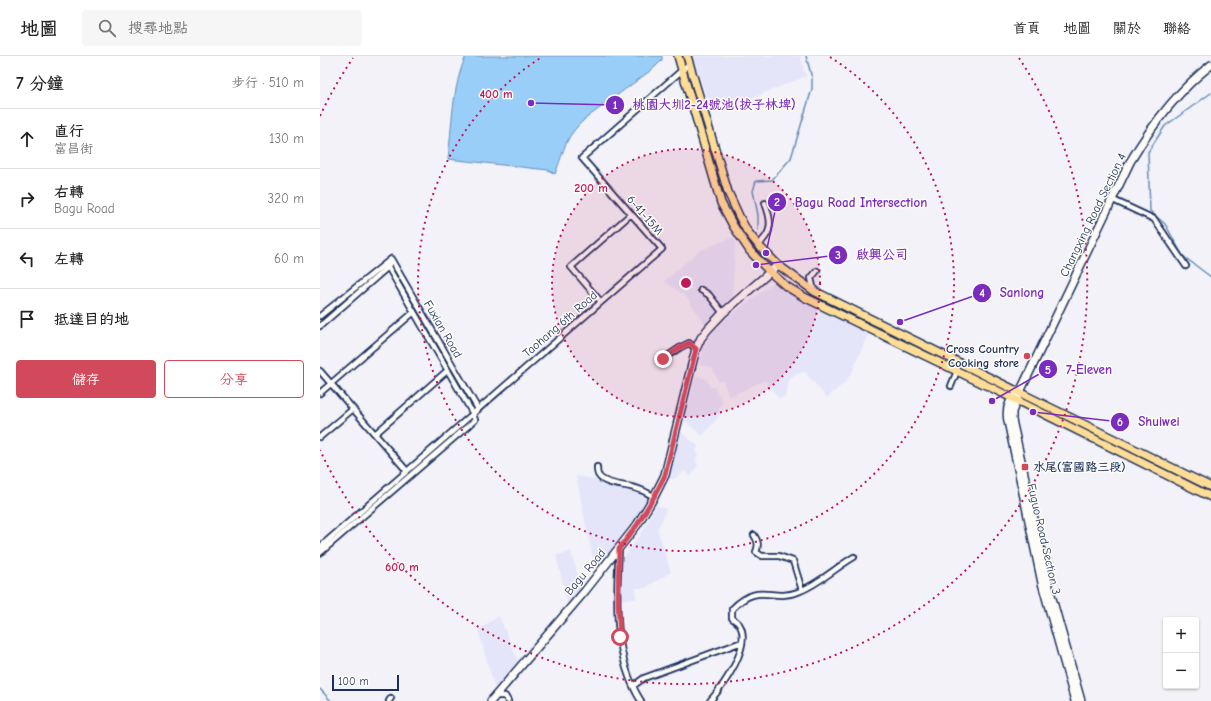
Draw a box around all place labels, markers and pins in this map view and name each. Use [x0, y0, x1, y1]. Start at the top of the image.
callout: 桃園大圳2-24號池(拔子林埤) [605, 92, 804, 117]
callout: Bagu Road Intersection [767, 190, 935, 215]
callout: 啟興公司 [828, 242, 916, 267]
centre of rings [679, 276, 693, 290]
callout: Sanlong [972, 280, 1052, 305]
place label: Cross Country Cooking store [946, 342, 1019, 370]
marker: Cross Country Cooking store [1022, 351, 1032, 361]
callout: 7-Eleven [1038, 357, 1120, 382]
callout: Shuiwei [1110, 409, 1188, 434]
place label: 水尾(富國路三段) [1033, 460, 1126, 474]
marker: 水尾(富國路三段) [1020, 462, 1030, 472]

